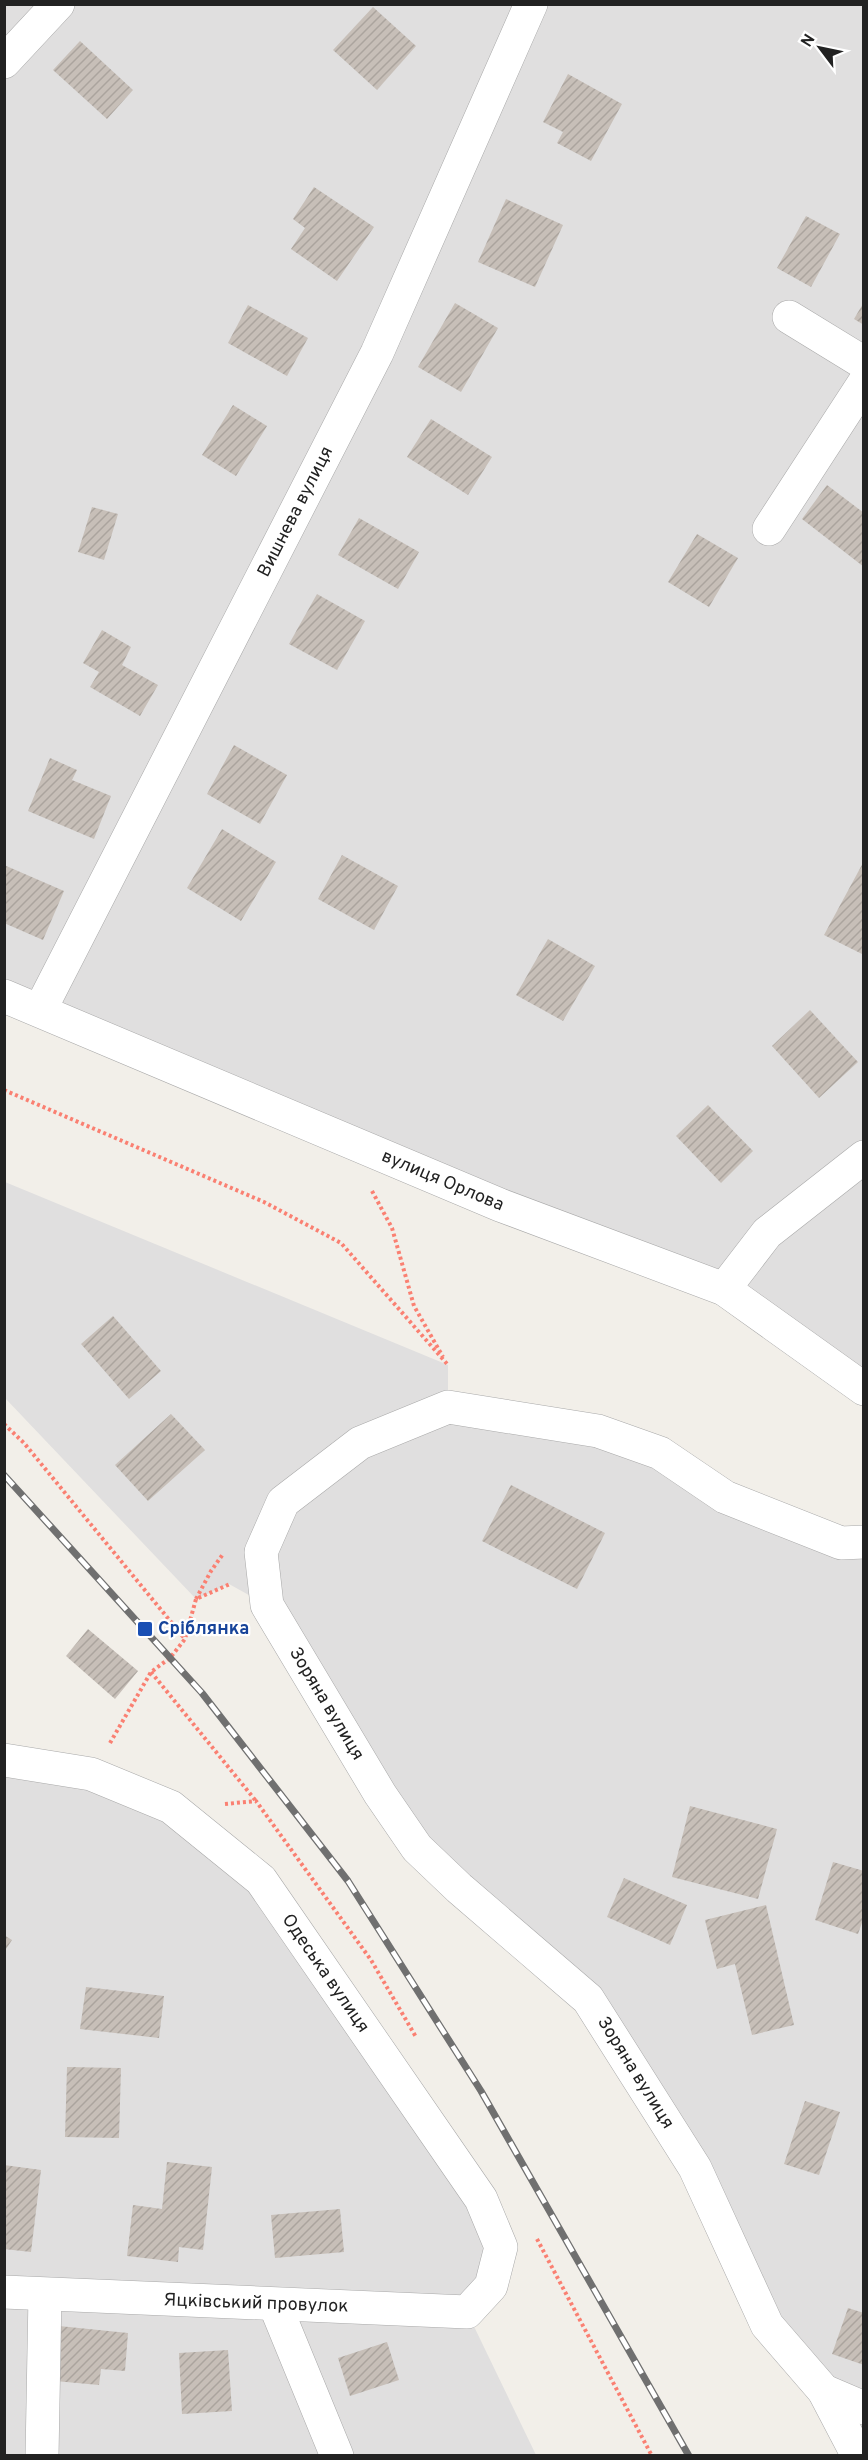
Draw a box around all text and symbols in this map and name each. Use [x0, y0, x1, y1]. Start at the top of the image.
north arrow [790, 18, 850, 78]
text: N [797, 31, 821, 51]
street label: Вишнева вулиця [253, 443, 339, 581]
street label: вулиця Орлова [378, 1145, 507, 1217]
place label: Сріблянка [158, 1618, 249, 1641]
marker: Сріблянка [136, 1620, 154, 1638]
street label: Зоряна вулиця [283, 1643, 369, 1765]
street label: Одеська вулиця [276, 1909, 374, 2037]
street label: Зоряна вулиця [591, 2013, 679, 2133]
street label: Яцківський провулок [163, 2289, 349, 2319]

